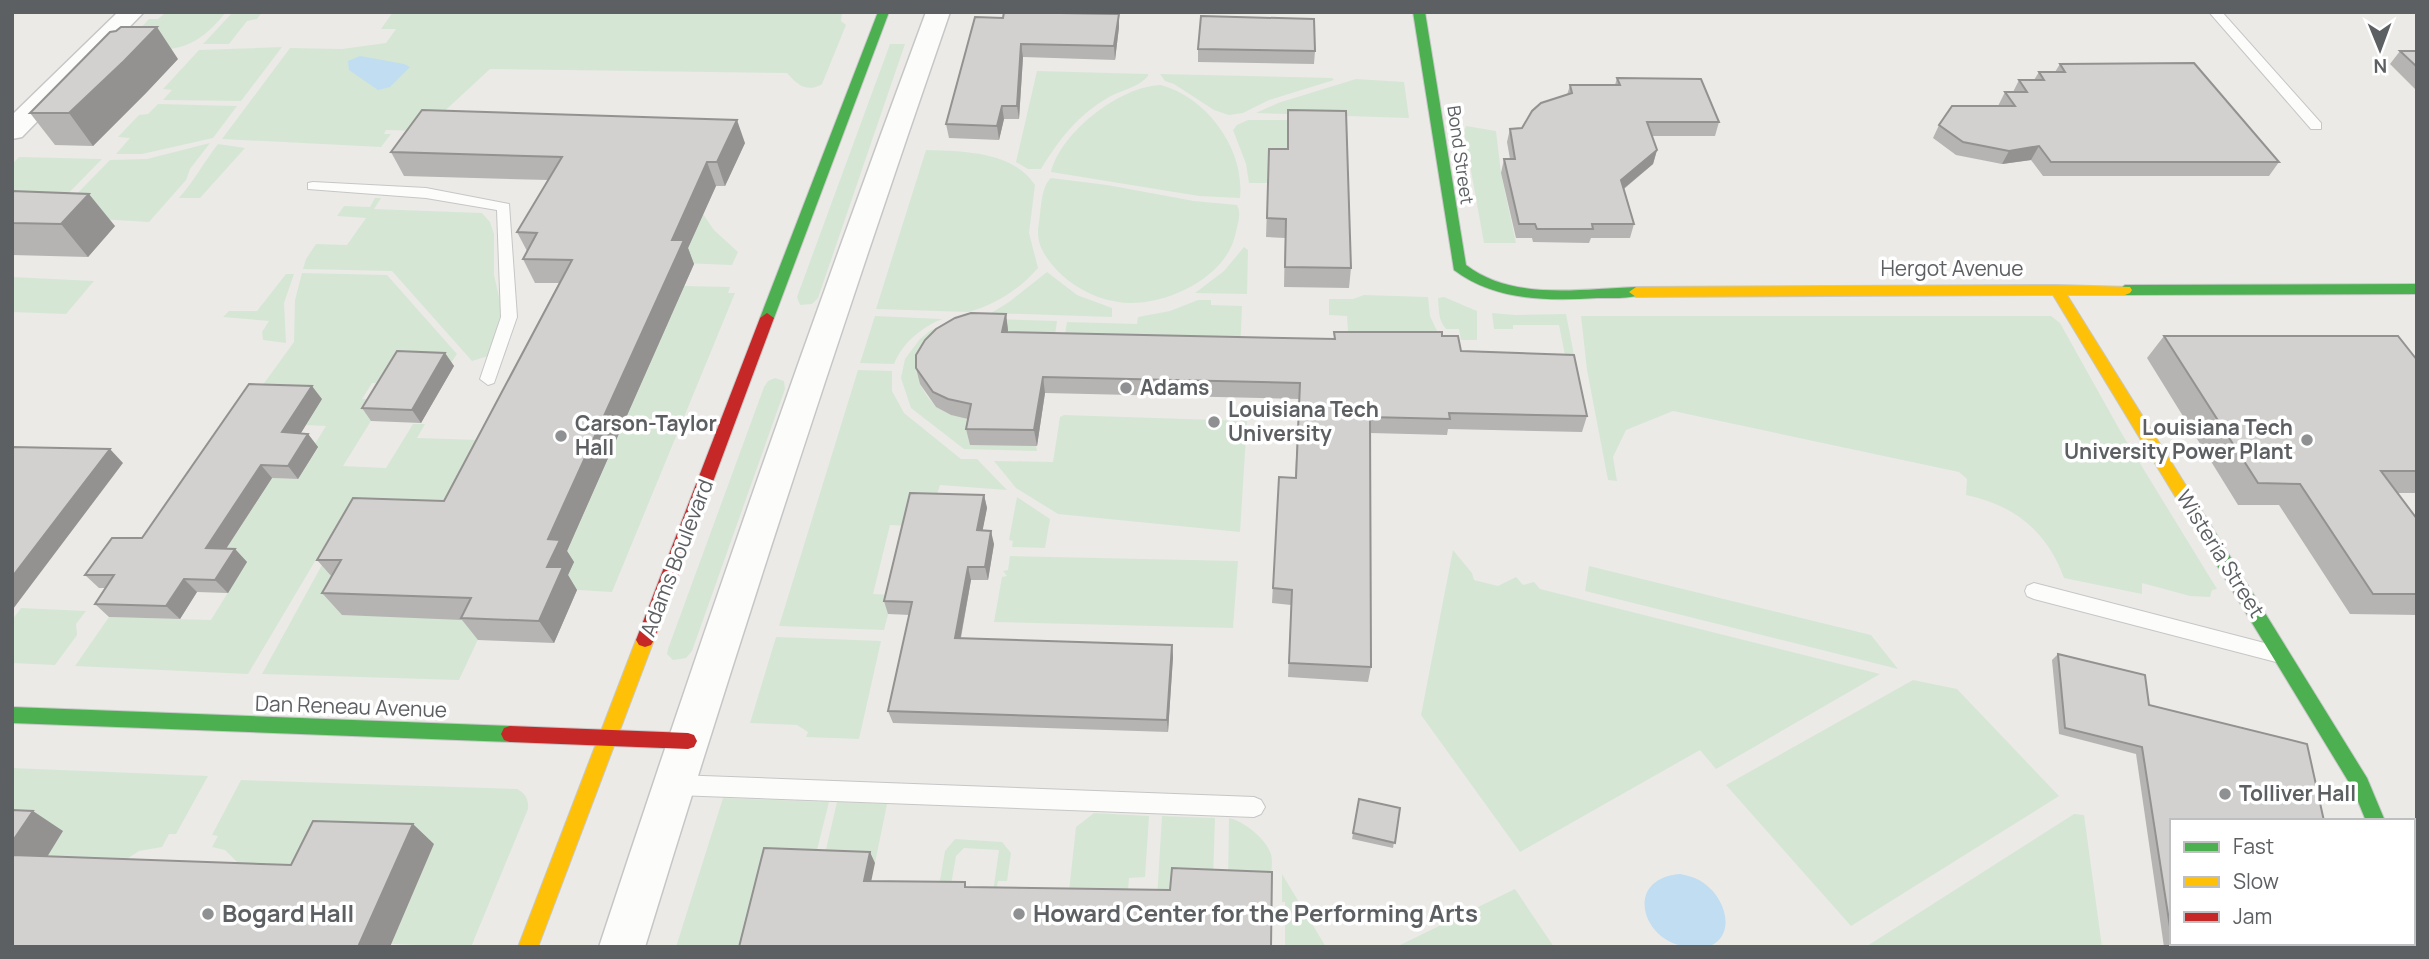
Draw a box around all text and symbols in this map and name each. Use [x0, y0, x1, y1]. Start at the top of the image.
north arrow [2345, 14, 2415, 84]
text: N [2373, 53, 2387, 79]
street label: Bond Street [1442, 104, 1480, 206]
street label: Hergot Avenue [1880, 254, 2024, 282]
place label: Adams [1140, 373, 1209, 401]
marker: Adams [1118, 380, 1134, 396]
place label: Louisiana Tech University [1228, 395, 1379, 447]
place label: Carson-Taylor Hall [575, 409, 717, 461]
place label: Louisiana Tech University Power Plant [2064, 413, 2293, 465]
marker: Louisiana Tech University [1206, 414, 1222, 430]
marker: Carson-Taylor Hall [553, 428, 569, 444]
marker: Louisiana Tech University Power Plant [2299, 432, 2315, 448]
street label: Adams Boulevard [633, 475, 719, 640]
street label: Wisteria Street [2170, 484, 2271, 623]
street label: Dan Reneau Avenue [254, 689, 448, 723]
place label: Tolliver Hall [2239, 779, 2356, 807]
marker: Tolliver Hall [2217, 786, 2233, 802]
legend [2170, 819, 2415, 945]
text: Fast [2233, 832, 2274, 860]
text: Slow [2233, 867, 2279, 895]
place label: Bogard Hall [222, 896, 354, 929]
place label: Howard Center for the Performing Arts [1033, 896, 1478, 929]
text: Jam [2233, 902, 2272, 930]
marker: Bogard Hall [200, 906, 216, 922]
marker: Howard Center for the Performing Arts [1011, 906, 1027, 922]

